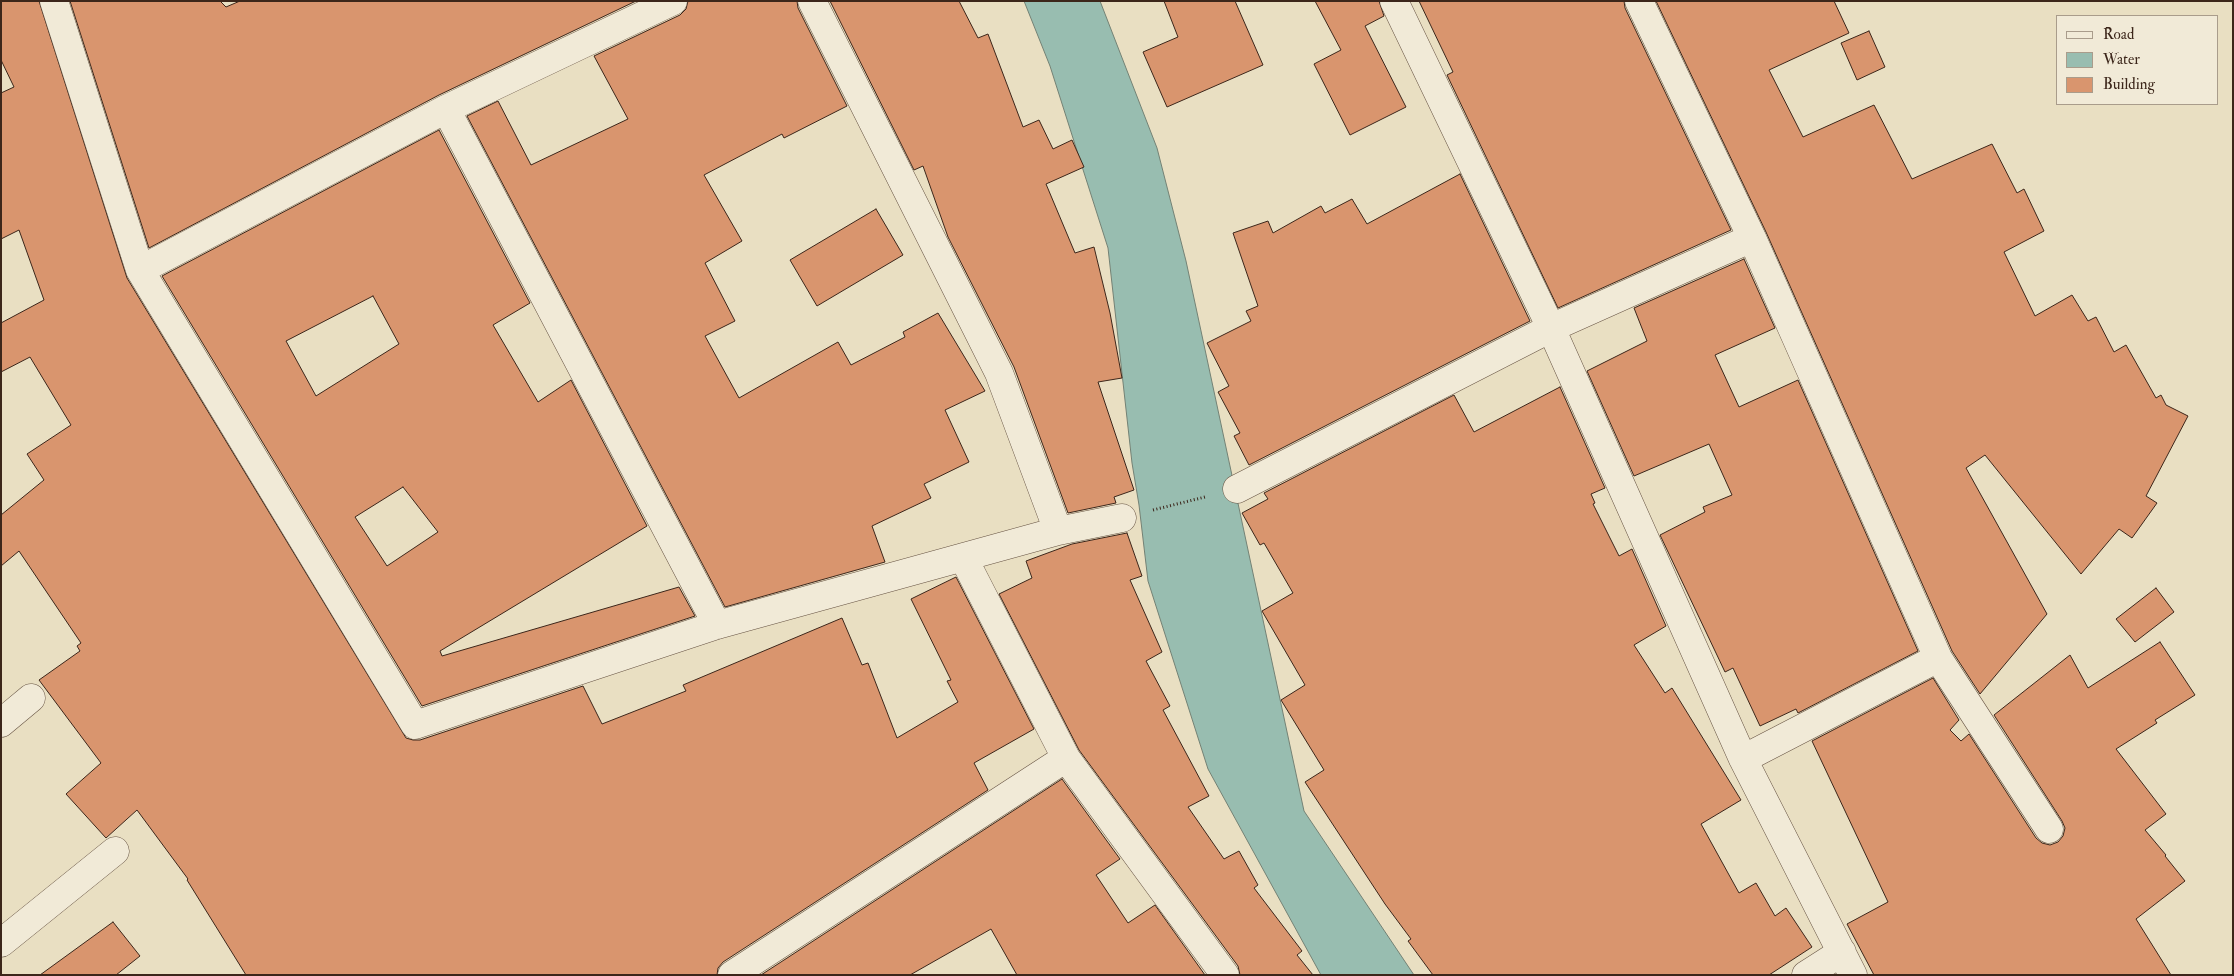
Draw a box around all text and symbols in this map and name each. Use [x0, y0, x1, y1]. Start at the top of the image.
legend [2056, 15, 2219, 105]
text: Road [2103, 25, 2134, 44]
text: Water [2103, 50, 2140, 69]
text: Building [2103, 75, 2155, 94]

